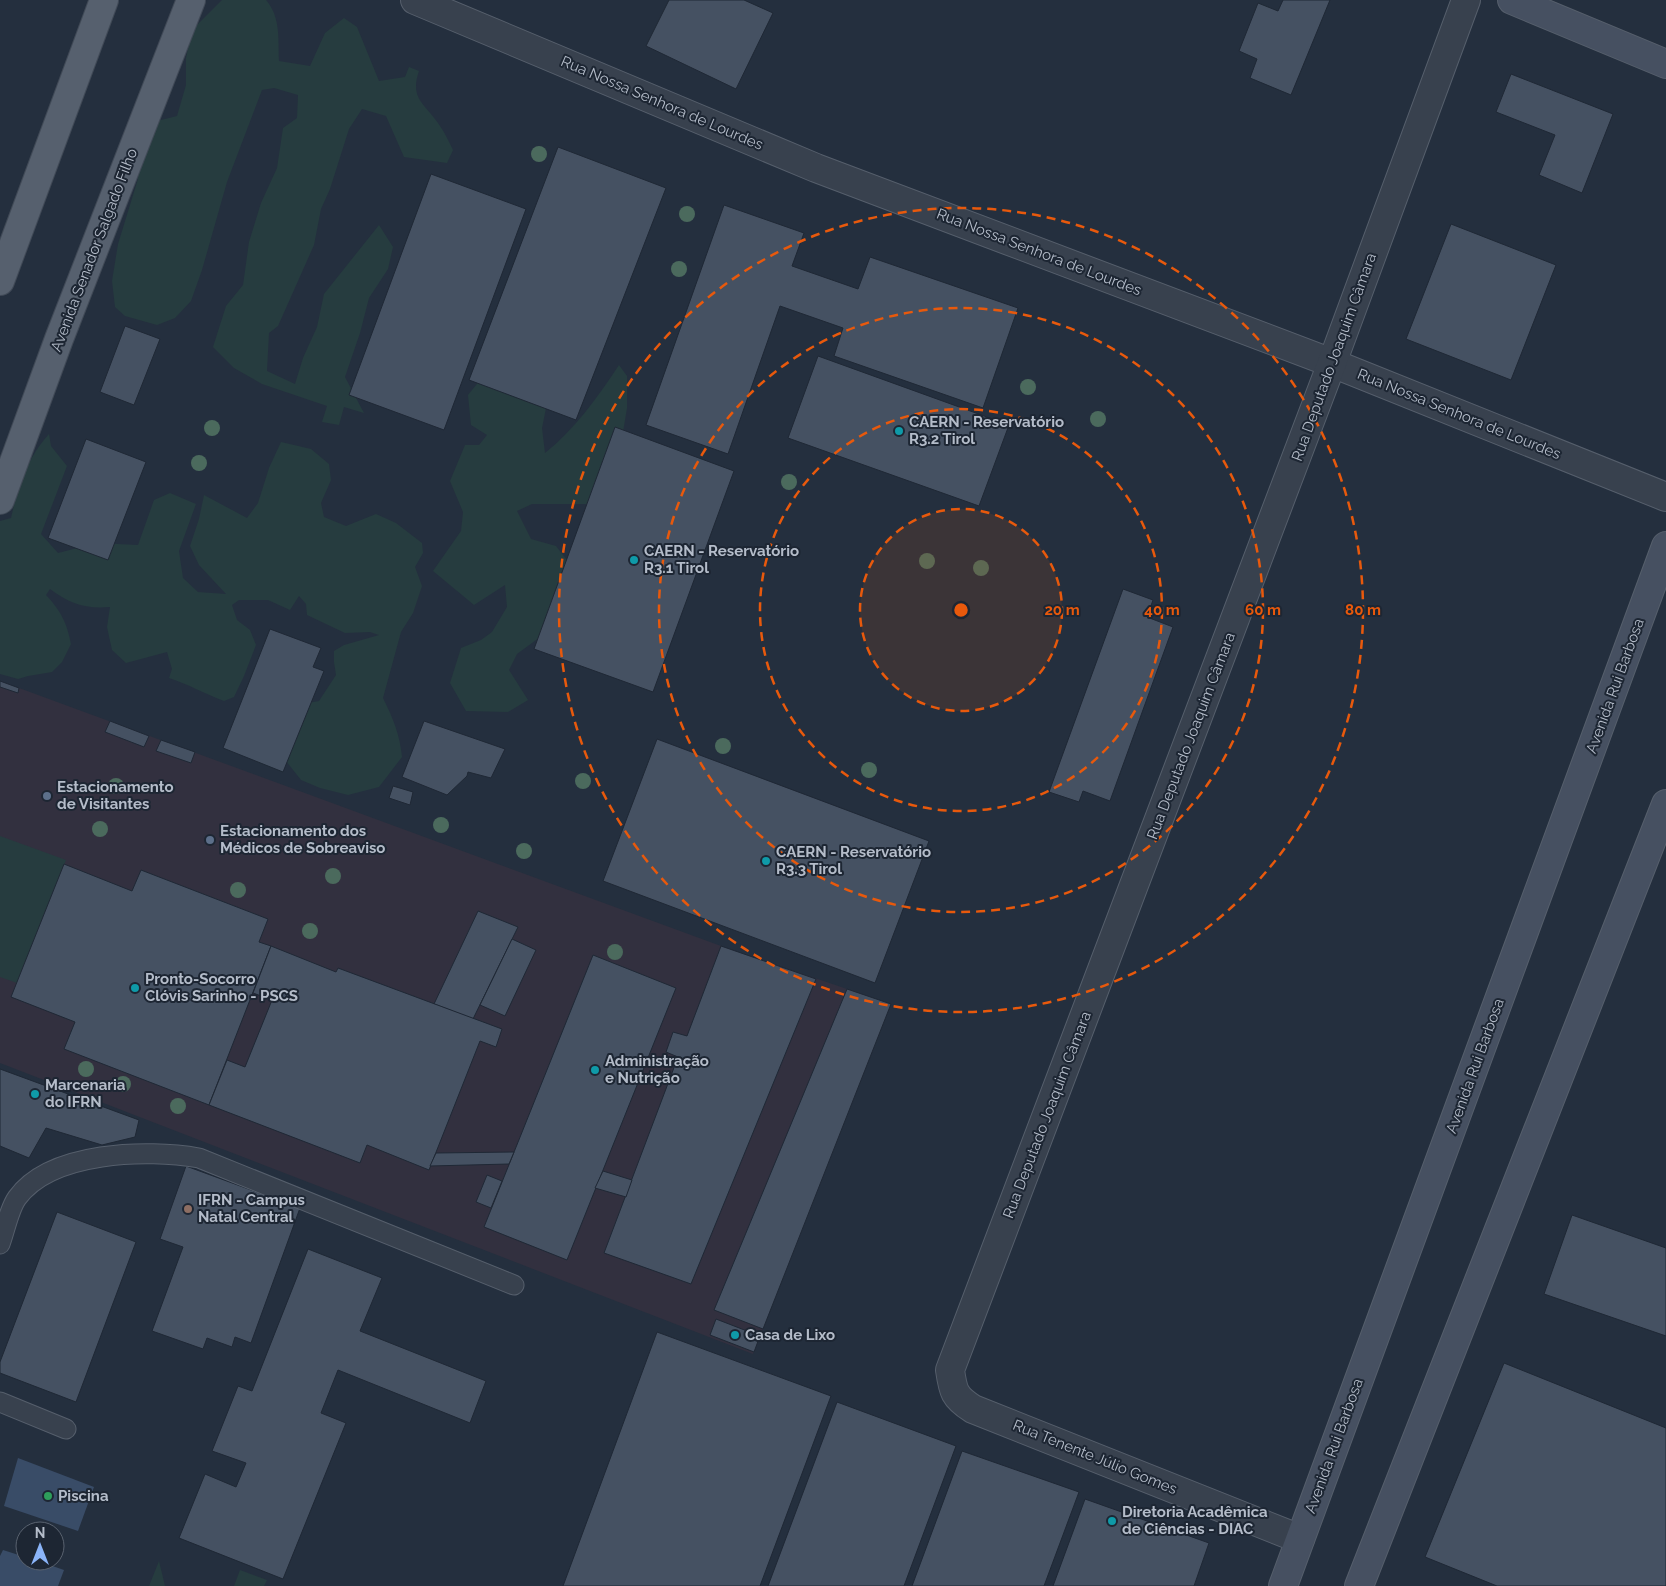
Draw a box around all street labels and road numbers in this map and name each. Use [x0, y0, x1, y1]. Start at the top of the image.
street label: Rua Nossa Senhora de Lourdes [558, 52, 766, 154]
street label: Avenida Senador Salgado Filho [47, 146, 141, 354]
street label: Rua Nossa Senhora de Lourdes [934, 205, 1144, 299]
street label: Rua Deputado Joaquim Câmara [1288, 250, 1380, 464]
street label: Rua Nossa Senhora de Lourdes [1355, 365, 1563, 463]
street label: Avenida Rui Barbosa [1582, 616, 1648, 756]
street label: Rua Deputado Joaquim Câmara [1143, 630, 1239, 842]
street label: Avenida Rui Barbosa [1442, 996, 1508, 1136]
street label: Rua Deputado Joaquim Câmara [999, 1009, 1095, 1221]
street label: Avenida Rui Barbosa [1301, 1376, 1367, 1516]
street label: Rua Tenente Júlio Gomes [1010, 1416, 1180, 1498]

